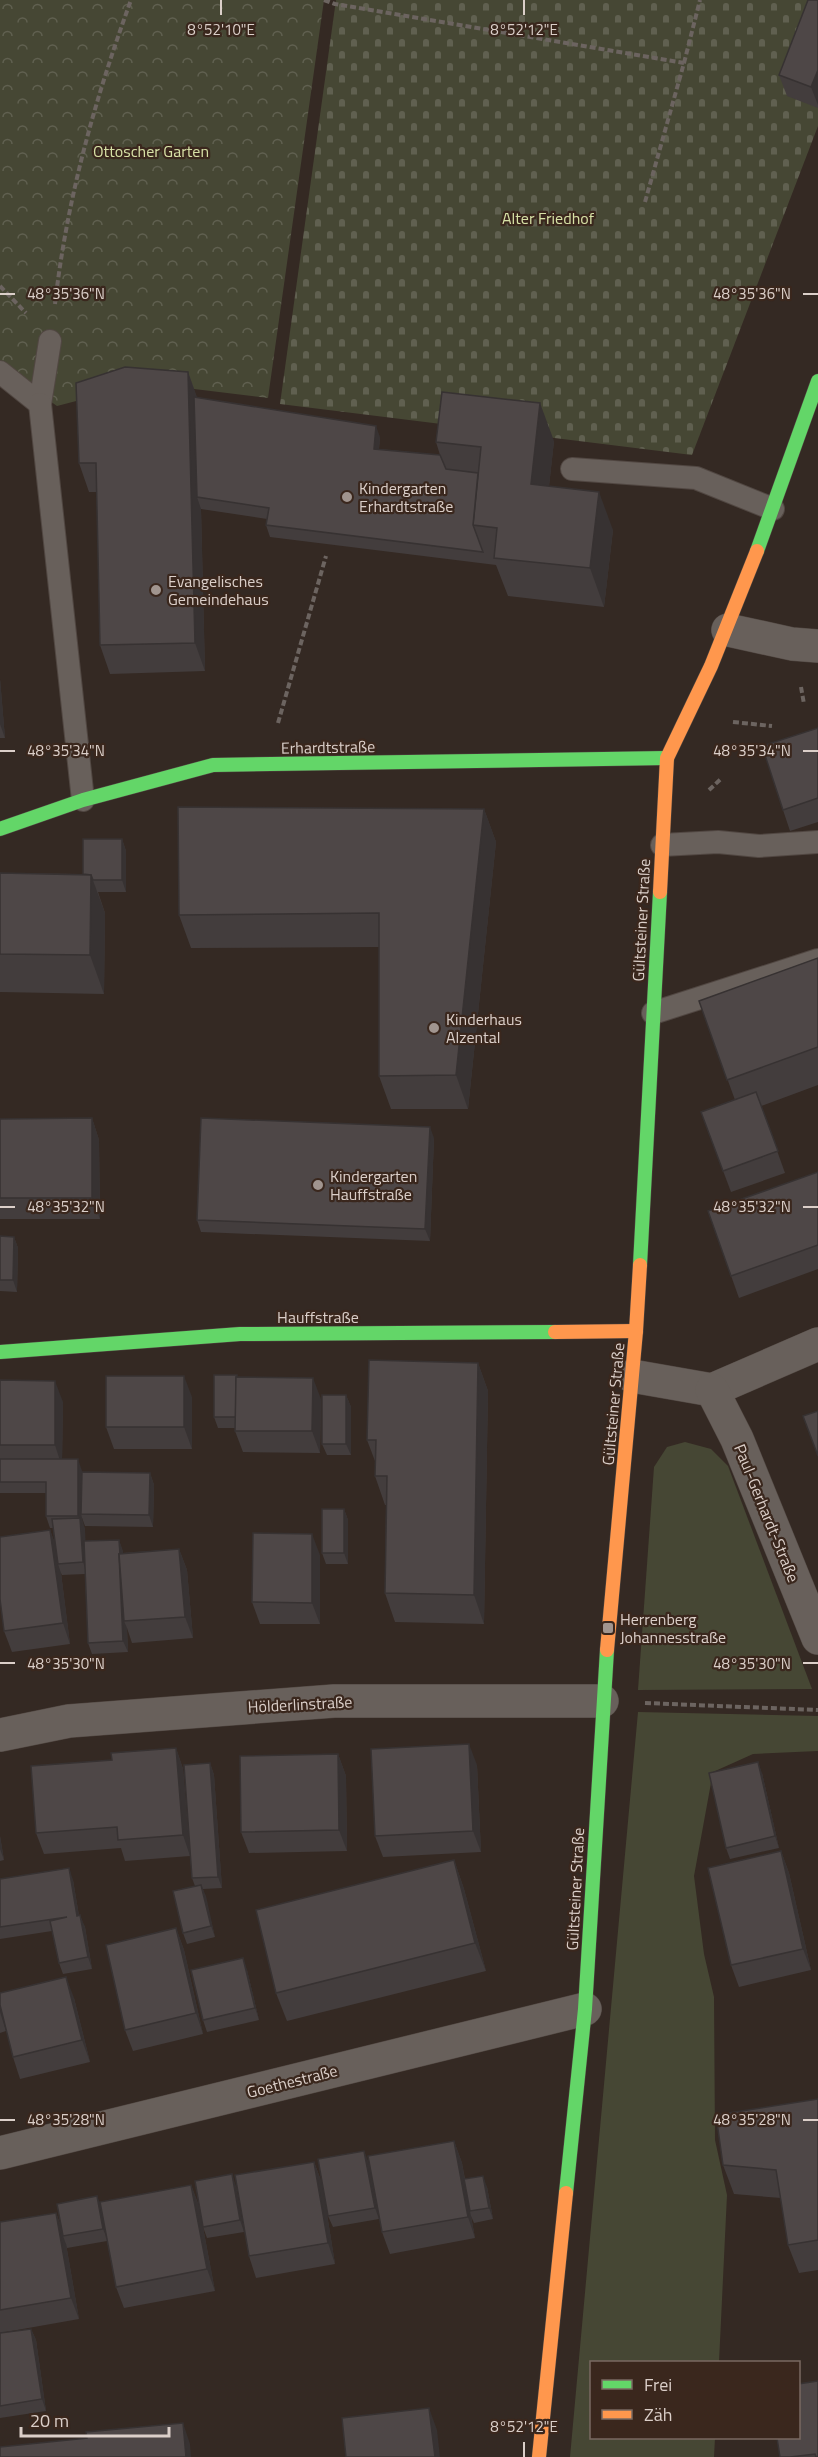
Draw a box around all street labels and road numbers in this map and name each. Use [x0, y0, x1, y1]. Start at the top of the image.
street label: Erhardtstraße [281, 734, 375, 760]
street label: Gültsteiner Straße [626, 858, 656, 982]
street label: Hauffstraße [277, 1305, 359, 1329]
street label: Gültsteiner Straße [596, 1342, 630, 1466]
street label: Paul-Gerhardt-Straße [728, 1440, 806, 1586]
street label: Hölderlinstraße [247, 1689, 353, 1719]
street label: Gültsteiner Straße [560, 1827, 590, 1951]
street label: Goethestraße [244, 2058, 340, 2104]

